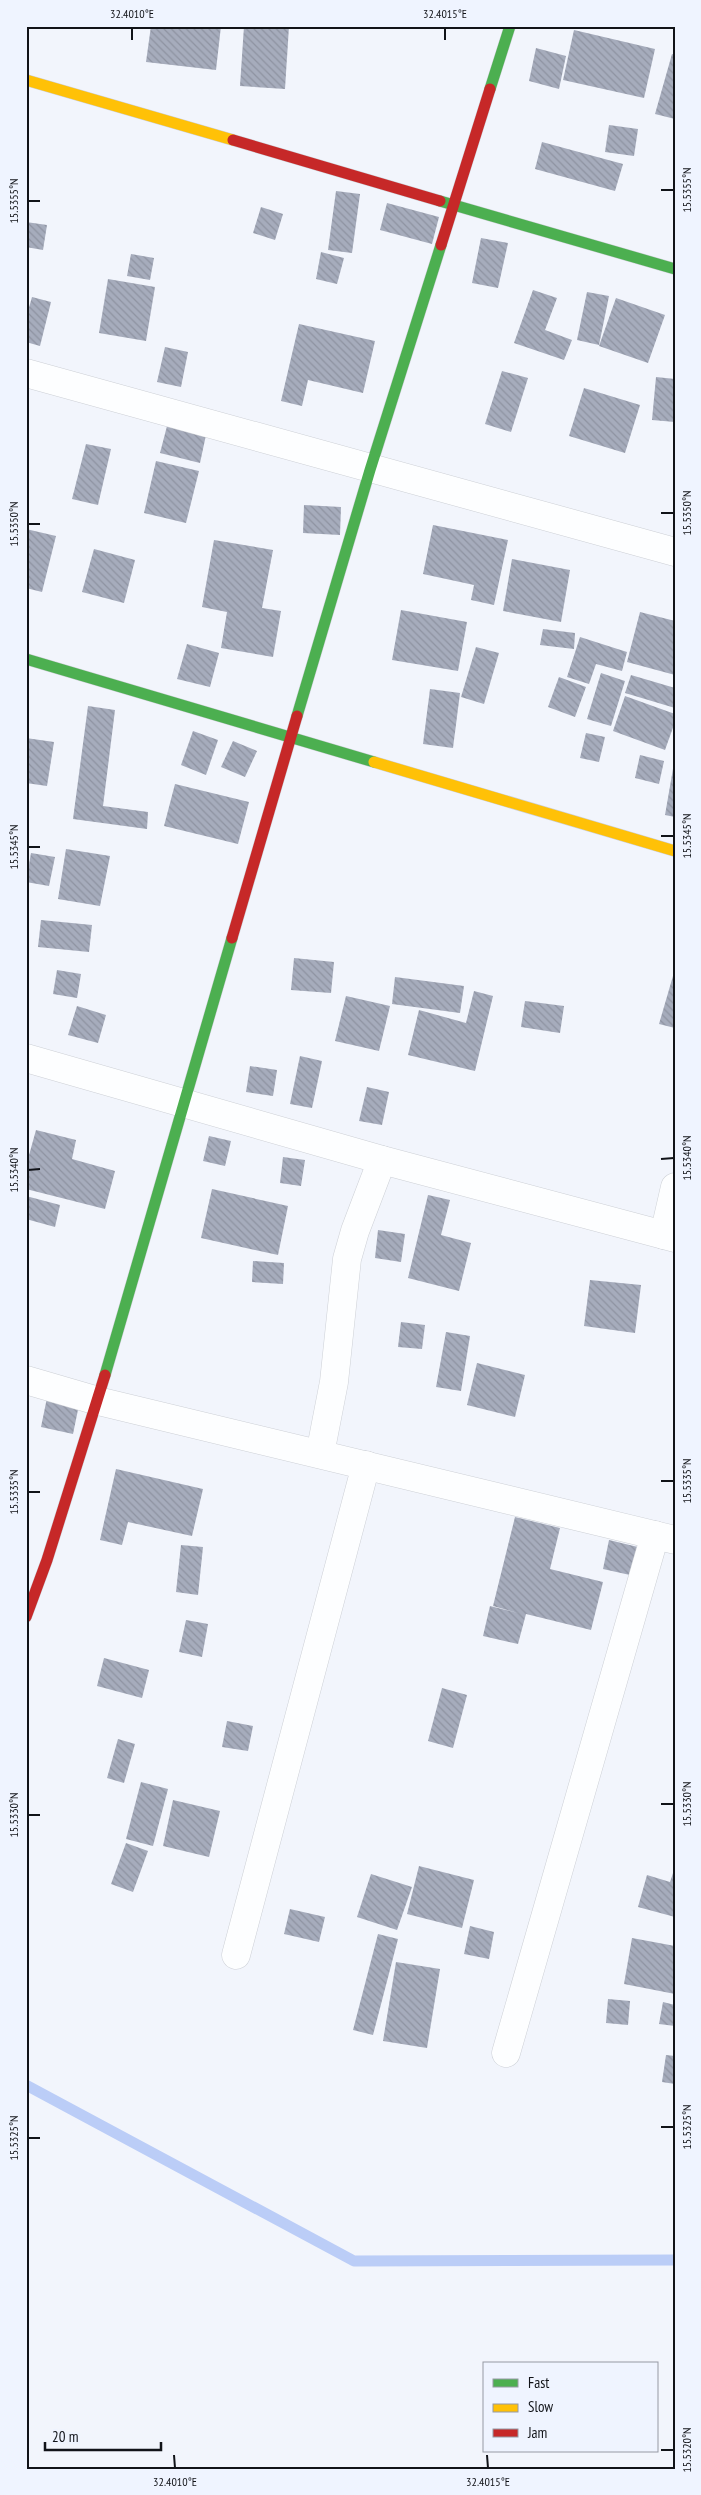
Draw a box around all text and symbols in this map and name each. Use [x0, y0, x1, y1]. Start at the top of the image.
text: 32.4010°E [110, 6, 154, 21]
text: 32.4015°E [423, 6, 467, 21]
text: 15.5355°N [679, 167, 694, 213]
text: 15.5355°N [6, 178, 21, 224]
text: 15.5350°N [679, 490, 694, 536]
text: 15.5350°N [6, 501, 21, 547]
text: 15.5345°N [679, 813, 694, 859]
text: 15.5345°N [6, 824, 21, 870]
text: 15.5340°N [679, 1135, 694, 1181]
text: 15.5340°N [6, 1147, 21, 1193]
text: 15.5335°N [679, 1458, 694, 1504]
text: 15.5335°N [6, 1469, 21, 1515]
text: 15.5330°N [679, 1781, 694, 1827]
text: 15.5330°N [6, 1792, 21, 1838]
text: 15.5325°N [679, 2104, 694, 2150]
text: 15.5325°N [6, 2115, 21, 2161]
legend [483, 2362, 658, 2452]
text: Fast [528, 2373, 549, 2392]
text: Slow [528, 2397, 553, 2416]
scale bar [45, 2420, 161, 2452]
text: Jam [527, 2423, 547, 2442]
text: 20 m [52, 2427, 78, 2446]
text: 15.5320°N [679, 2427, 694, 2473]
text: 32.4010°E [153, 2474, 197, 2489]
text: 32.4015°E [466, 2474, 510, 2489]

